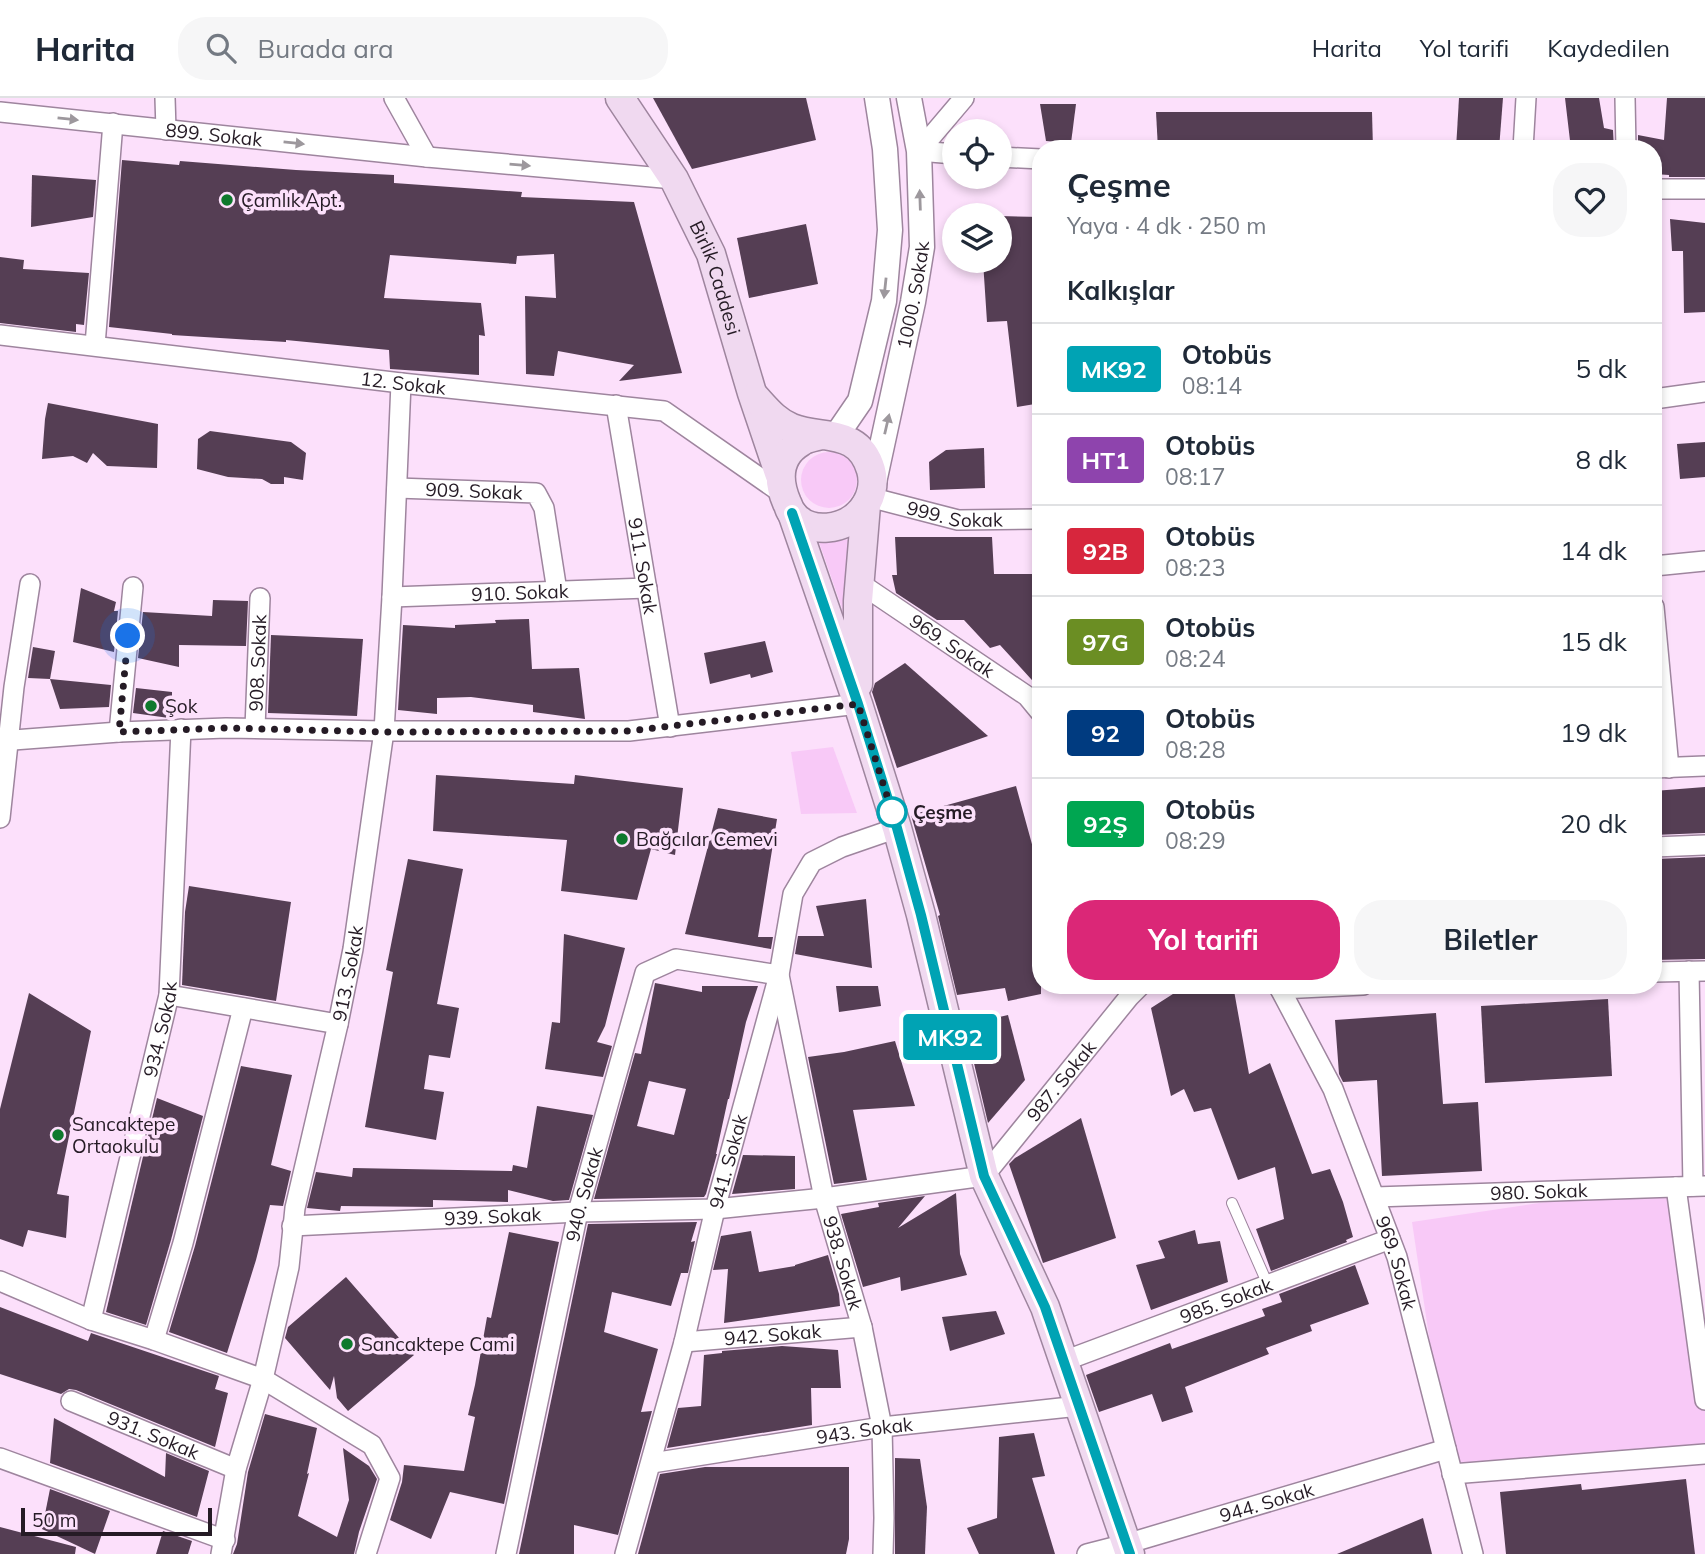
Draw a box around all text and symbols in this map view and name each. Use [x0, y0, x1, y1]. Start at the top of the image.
search box [178, 17, 668, 80]
text: Harita [35, 28, 136, 69]
icon: search [202, 29, 240, 67]
text: Burada ara [258, 32, 394, 65]
text: Harita [1312, 33, 1382, 63]
text: Yol tarifi [1420, 33, 1509, 63]
text: Kaydedilen [1547, 33, 1670, 63]
one-way arrow [57, 113, 79, 124]
street label: 899. Sokak [164, 118, 264, 152]
map controls [942, 119, 1012, 273]
button: locate [942, 119, 1012, 189]
one-way arrow [283, 138, 305, 149]
one-way arrow [510, 160, 532, 171]
button: heart [1553, 163, 1627, 237]
text: Çeşme [1067, 164, 1171, 205]
place label: Çamlık Apt. [241, 188, 342, 212]
one-way arrow [915, 189, 926, 211]
marker: Çamlık Apt. [219, 192, 235, 208]
button: layers [942, 203, 1012, 273]
text: Yaya · 4 dk · 250 m [1067, 211, 1266, 240]
street label: Birlik Caddesi [684, 217, 746, 338]
street label: 1000. Sokak [891, 241, 934, 351]
text: Kalkışlar [1067, 274, 1175, 307]
one-way arrow [879, 277, 890, 299]
text: Otobüs [1182, 338, 1272, 371]
text: 5 dk [1576, 352, 1627, 385]
text: MK92 [1081, 354, 1147, 384]
street label: 12. Sokak [359, 366, 447, 400]
text: 08:14 [1182, 371, 1242, 400]
one-way arrow [882, 413, 893, 435]
text: Otobüs [1165, 429, 1255, 462]
text: 8 dk [1576, 443, 1627, 476]
text: HT1 [1082, 445, 1129, 475]
text: 08:17 [1165, 462, 1225, 491]
street label: 909. Sokak [425, 477, 523, 505]
street label: 999. Sokak [904, 495, 1003, 532]
street label: 911. Sokak [623, 516, 663, 616]
text: Otobüs [1165, 520, 1255, 553]
text: 14 dk [1560, 534, 1627, 567]
text: 92B [1083, 536, 1128, 566]
text: 08:23 [1165, 553, 1225, 582]
street label: 910. Sokak [471, 579, 569, 606]
street label: 969. Sokak [905, 608, 999, 683]
text: Otobüs [1165, 611, 1255, 644]
street label: 908. Sokak [244, 614, 271, 712]
your location [110, 618, 145, 653]
text: 15 dk [1560, 625, 1627, 658]
text: 97G [1082, 627, 1129, 657]
text: 08:24 [1165, 644, 1225, 673]
place label: Şok [165, 694, 198, 718]
marker: Şok [143, 698, 159, 714]
text: Otobüs [1165, 702, 1255, 735]
text: 19 dk [1560, 716, 1627, 749]
text: 92 [1091, 718, 1120, 748]
text: 08:28 [1165, 735, 1225, 764]
text: Otobüs [1165, 793, 1255, 826]
marker: Çeşme [877, 797, 907, 827]
place label: Çeşme [913, 800, 973, 824]
text: 20 dk [1560, 807, 1627, 840]
text: 92Ş [1083, 809, 1128, 839]
text: 08:29 [1165, 826, 1225, 855]
place label: Bağcılar Cemevi [636, 827, 778, 851]
marker: Bağcılar Cemevi [614, 831, 630, 847]
button: Yol tarifi [1067, 900, 1340, 980]
button: Biletler [1354, 900, 1627, 980]
street label: 913. Sokak [327, 924, 368, 1023]
street label: 934. Sokak [138, 981, 182, 1079]
line badge: MK92 [901, 1014, 999, 1060]
text: MK92 [917, 1022, 983, 1052]
street label: 987. Sokak [1021, 1035, 1101, 1126]
street label: 941. Sokak [704, 1111, 752, 1211]
place label: Sancaktepe Ortaokulu [72, 1112, 175, 1158]
marker: Sancaktepe Ortaokulu [50, 1127, 66, 1143]
street label: 940. Sokak [560, 1144, 608, 1244]
street label: 980. Sokak [1490, 1178, 1588, 1205]
street label: 939. Sokak [444, 1202, 542, 1231]
street label: 938. Sokak [818, 1213, 868, 1313]
street label: 969. Sokak [1370, 1213, 1422, 1313]
street label: 985. Sokak [1176, 1272, 1276, 1329]
street label: 942. Sokak [723, 1318, 822, 1351]
place label: Sancaktepe Cami [361, 1332, 515, 1356]
marker: Sancaktepe Cami [339, 1336, 355, 1352]
street label: 931. Sokak [104, 1405, 203, 1465]
street label: 943. Sokak [815, 1412, 914, 1449]
street label: 944. Sokak [1217, 1477, 1317, 1528]
scale bar [21, 1505, 212, 1537]
text: 50 m [32, 1508, 76, 1532]

